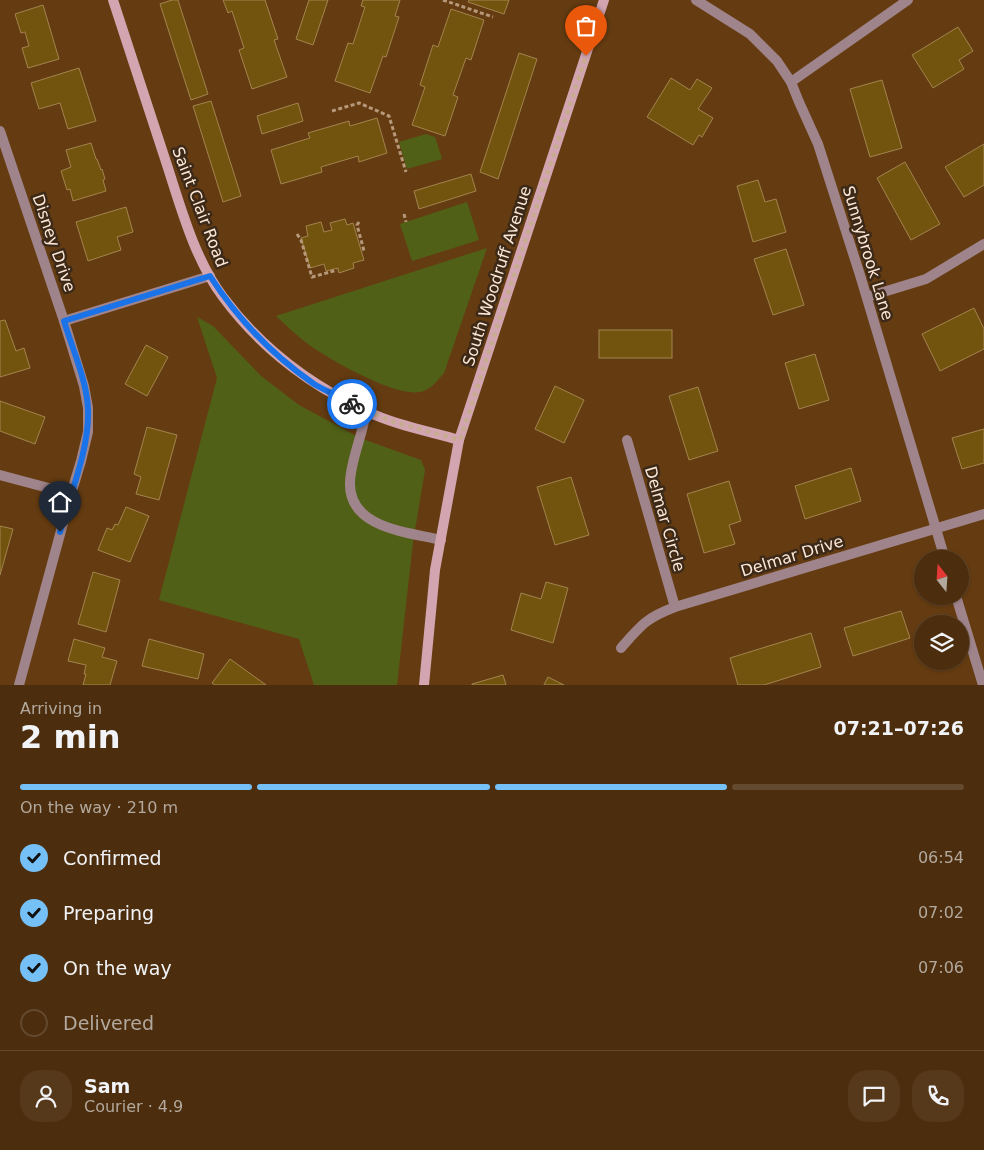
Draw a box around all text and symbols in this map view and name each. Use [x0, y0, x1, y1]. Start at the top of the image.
pin [565, 5, 607, 56]
icon: bag [572, 12, 600, 40]
street label: Saint Clair Road [168, 144, 232, 270]
street label: South Woodruff Avenue [459, 183, 535, 369]
street label: Sunnybrook Lane [839, 184, 897, 322]
street label: Disney Drive [28, 192, 80, 294]
courier [327, 379, 377, 429]
icon: bike [338, 390, 366, 418]
street label: Delmar Circle [641, 464, 689, 574]
pin [39, 481, 81, 532]
icon: home [46, 488, 74, 516]
street label: Delmar Drive [738, 531, 846, 581]
north arrow [914, 550, 969, 605]
map controls [914, 550, 969, 670]
button: layers [914, 615, 969, 670]
text: Arriving in [20, 699, 102, 718]
text: 07:21–07:26 [834, 717, 964, 739]
text: 2 min [20, 718, 121, 756]
text: On the way · 210 m [20, 798, 178, 817]
icon: check [20, 844, 48, 872]
text: Confirmed [63, 847, 162, 869]
text: 06:54 [918, 848, 964, 867]
icon: check [20, 899, 48, 927]
text: Preparing [63, 902, 154, 924]
text: 07:02 [918, 903, 964, 922]
icon: check [20, 954, 48, 982]
text: On the way [63, 957, 172, 979]
text: 07:06 [918, 958, 964, 977]
text: Delivered [63, 1012, 154, 1034]
button: person [20, 1070, 72, 1122]
button: chat [848, 1070, 900, 1122]
button: phone [912, 1070, 964, 1122]
text: Sam [84, 1075, 130, 1097]
text: Courier · 4.9 [84, 1097, 183, 1116]

